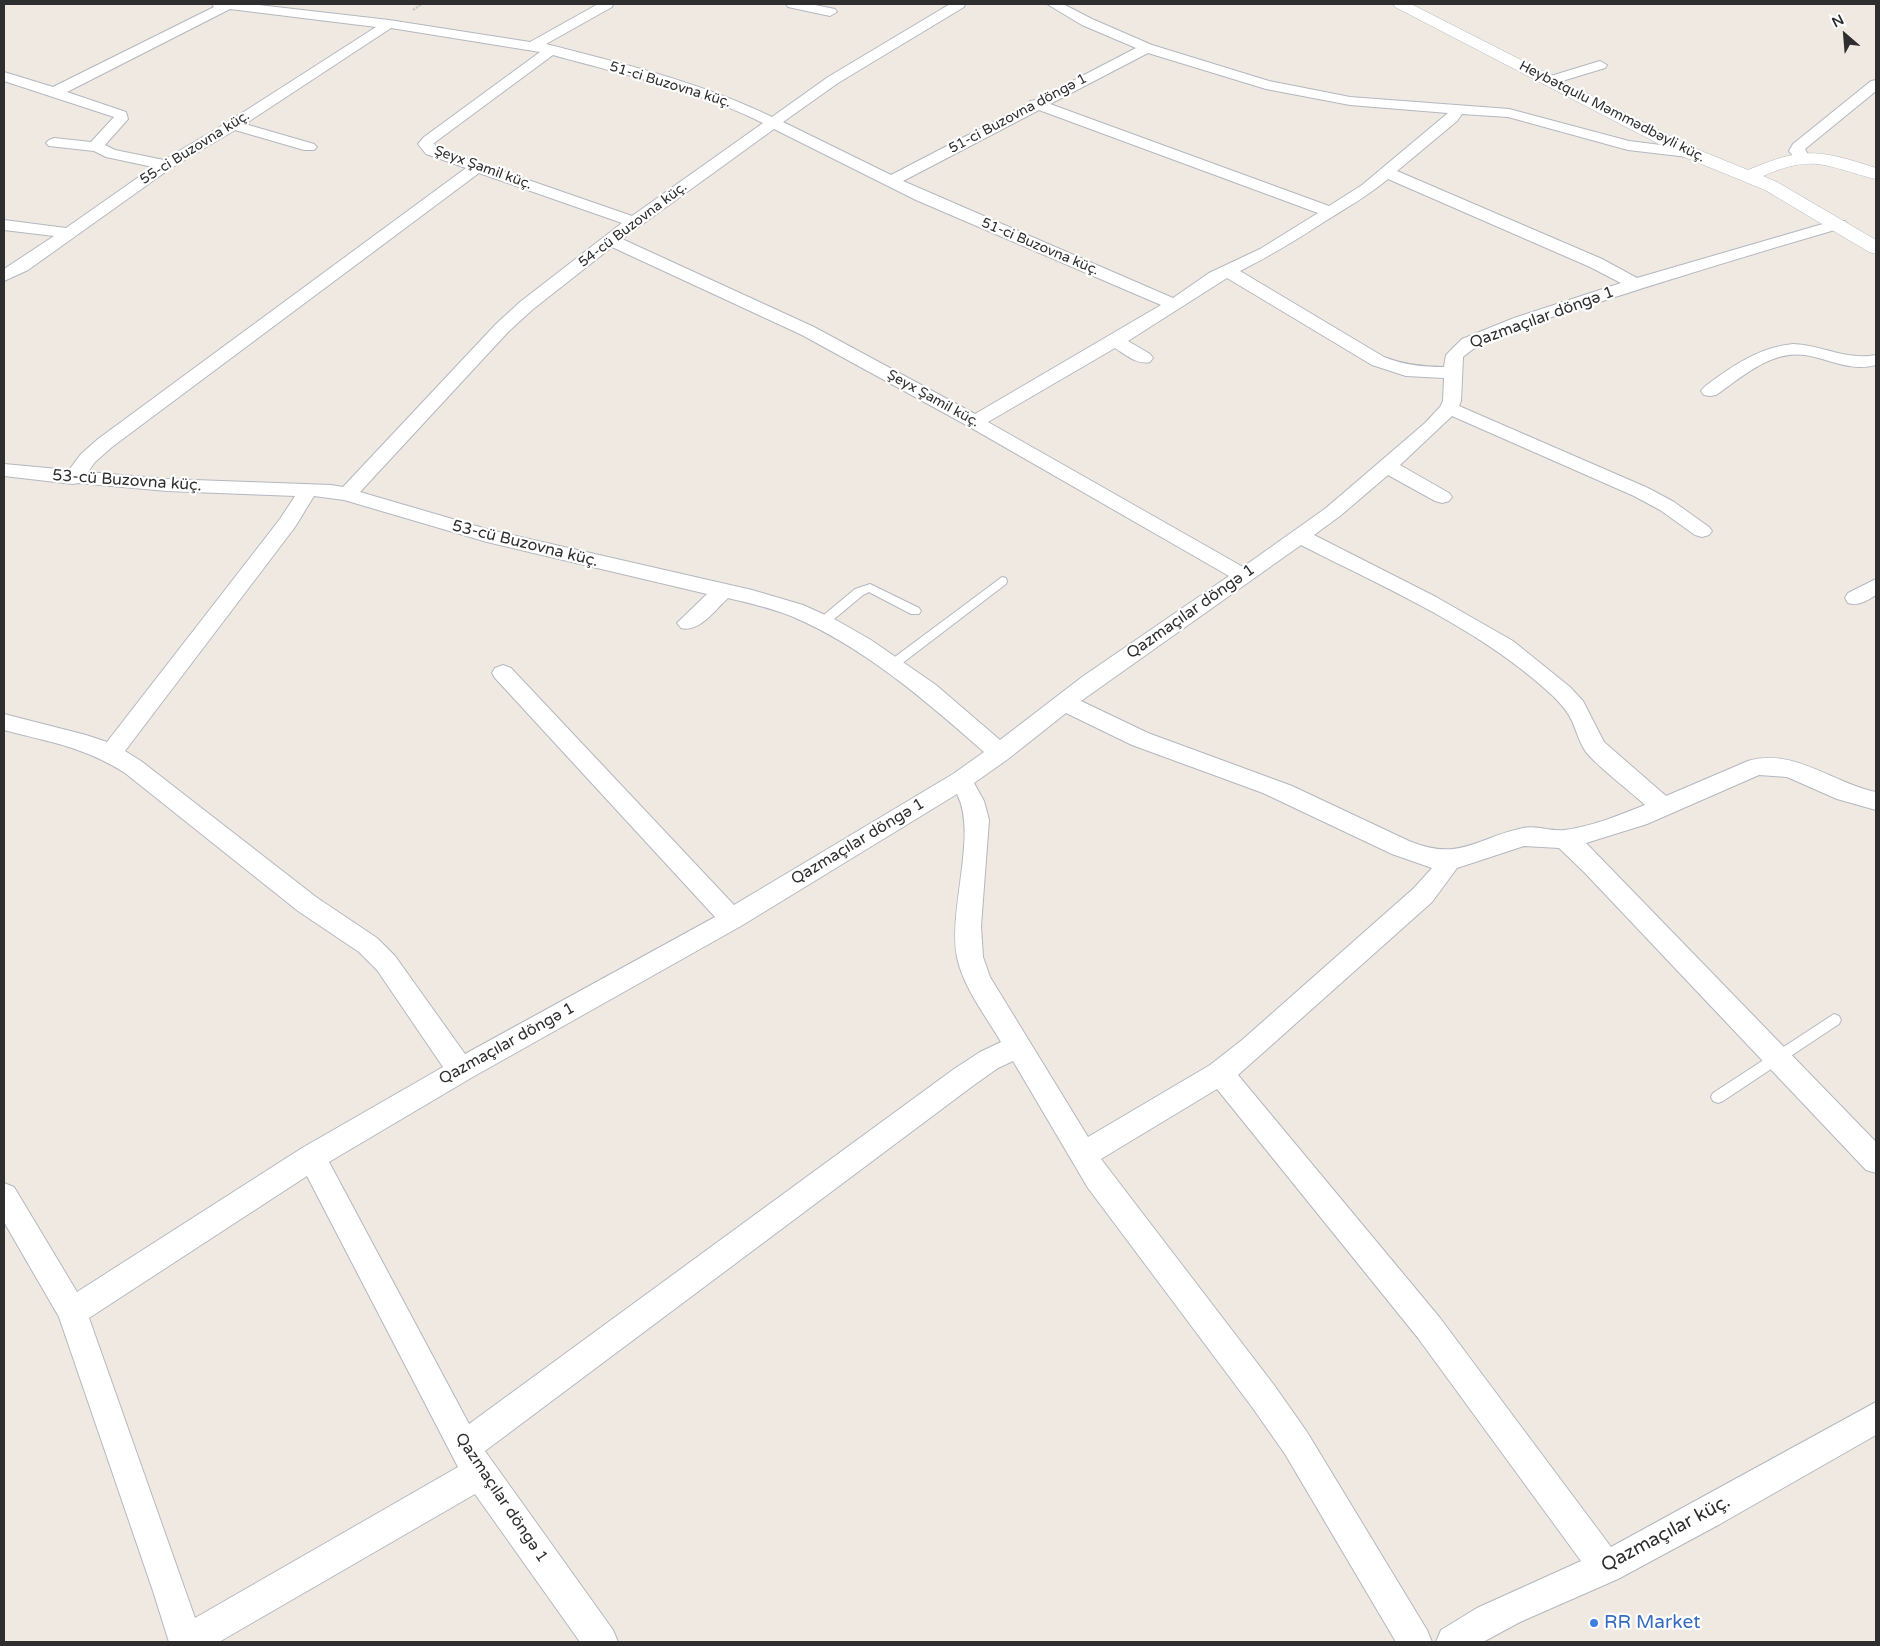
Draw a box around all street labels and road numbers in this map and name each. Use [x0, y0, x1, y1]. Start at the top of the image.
street label: Heybətqulu Məmmədbəyli küç. [1516, 58, 1708, 166]
street label: 51-ci Buzovna küç. [607, 59, 733, 111]
street label: 51-ci Buzovna döngə 1 [946, 70, 1090, 158]
street label: 55-ci Buzovna küç. [137, 107, 253, 189]
street label: Şeyx Şamil küç. [432, 143, 534, 193]
street label: 54-cü Buzovna küç. [576, 179, 690, 271]
street label: 51-ci Buzovna küç. [979, 215, 1101, 279]
street label: Qazmaçılar döngə 1 [1467, 283, 1617, 353]
street label: Şeyx Şamil küç. [884, 367, 982, 431]
street label: 53-cü Buzovna küç. [52, 466, 202, 496]
street label: 53-cü Buzovna küç. [450, 517, 600, 571]
street label: Qazmaçılar döngə 1 [1123, 560, 1259, 664]
street label: Qazmaçılar döngə 1 [788, 795, 928, 889]
street label: Qazmaçılar döngə 1 [436, 999, 578, 1089]
street label: Qazmaçılar döngə 1 [450, 1430, 552, 1566]
street label: Qazmaçılar küç. [1598, 1490, 1734, 1578]

